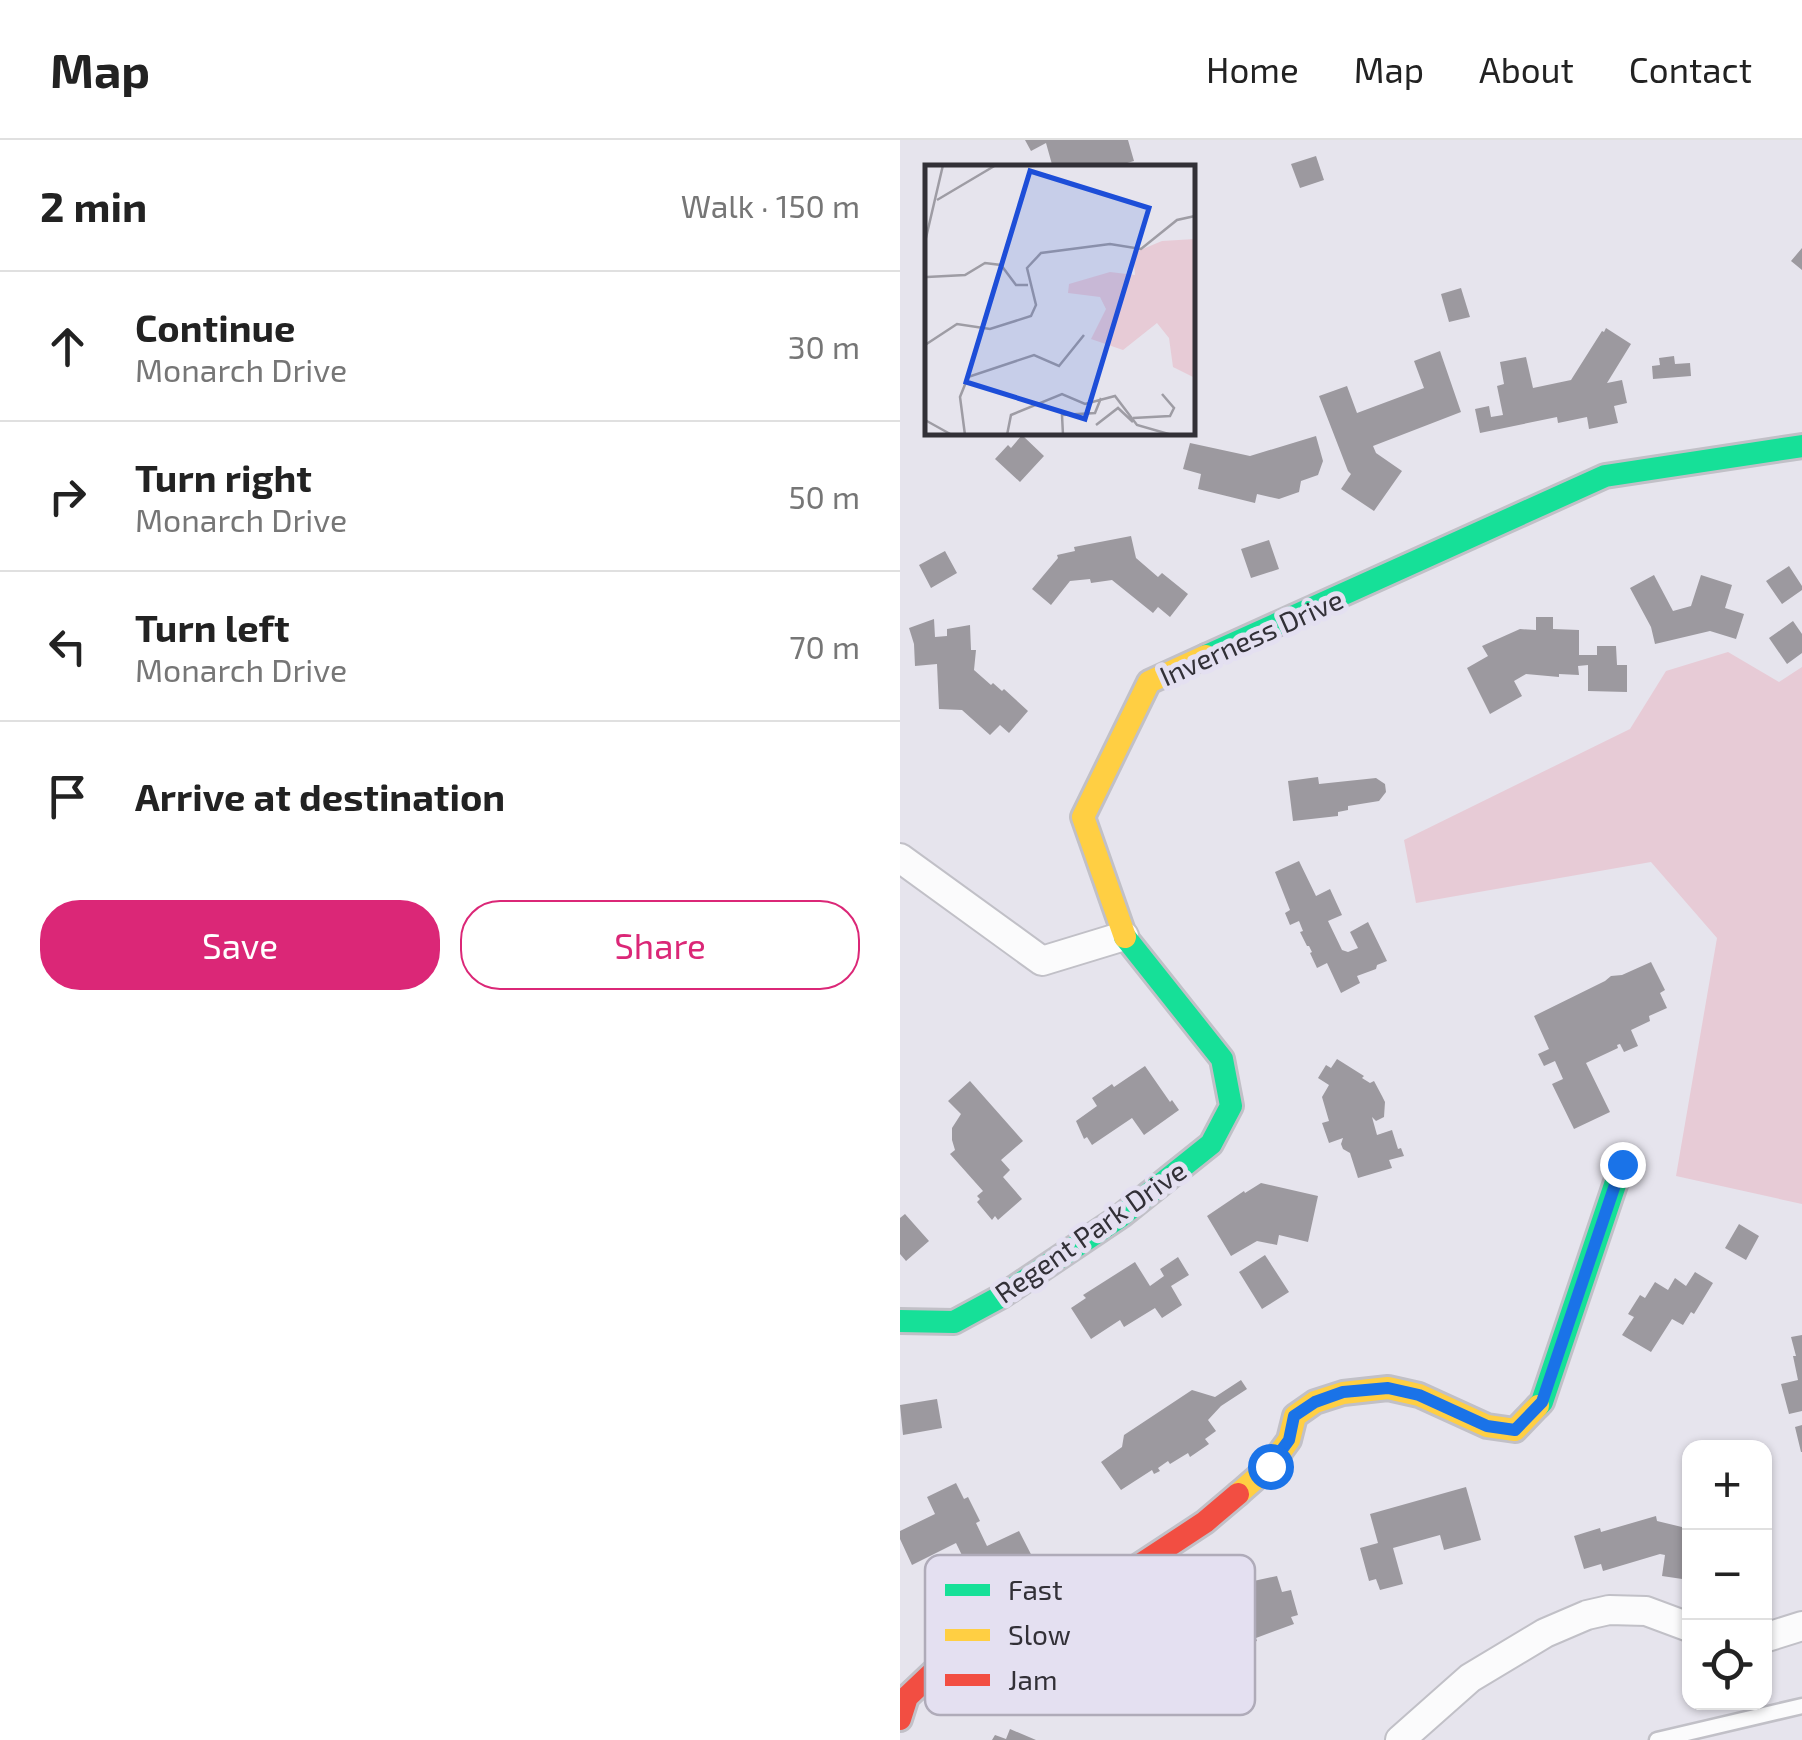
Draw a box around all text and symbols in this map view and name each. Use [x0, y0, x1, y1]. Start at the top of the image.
text: Map [50, 40, 150, 98]
text: Home [1206, 48, 1299, 90]
text: Map [1354, 48, 1424, 90]
text: About [1479, 48, 1574, 90]
text: Contact [1629, 48, 1752, 90]
inset map [925, 165, 1195, 435]
text: 2 min [40, 180, 147, 230]
text: Walk · 150 m [681, 186, 860, 224]
text: Continue [135, 304, 295, 350]
icon: ahead [40, 319, 95, 374]
text: 30 m [788, 327, 860, 365]
text: Monarch Drive [135, 350, 347, 388]
text: Turn right [135, 454, 312, 500]
icon: right [40, 469, 95, 524]
text: 50 m [788, 477, 860, 515]
text: Monarch Drive [135, 500, 347, 538]
street label: Inverness Drive [1154, 581, 1348, 693]
text: Turn left [135, 604, 290, 650]
icon: left [40, 619, 95, 674]
text: 70 m [789, 627, 860, 665]
text: Monarch Drive [135, 650, 347, 688]
icon: arrive [40, 769, 95, 824]
text: Arrive at destination [135, 773, 505, 819]
button: Save [40, 900, 440, 990]
button: Share [460, 900, 860, 990]
route end [1600, 1142, 1646, 1188]
street label: Regent Park Drive [988, 1152, 1192, 1310]
map controls [1682, 1440, 1772, 1710]
button: + [1682, 1440, 1772, 1530]
route start [1248, 1444, 1294, 1490]
button: − [1682, 1530, 1772, 1620]
legend [925, 1555, 1255, 1715]
text: Fast [1008, 1572, 1063, 1606]
text: Slow [1008, 1617, 1071, 1651]
button: locate [1682, 1620, 1772, 1710]
text: Jam [1008, 1662, 1057, 1696]

